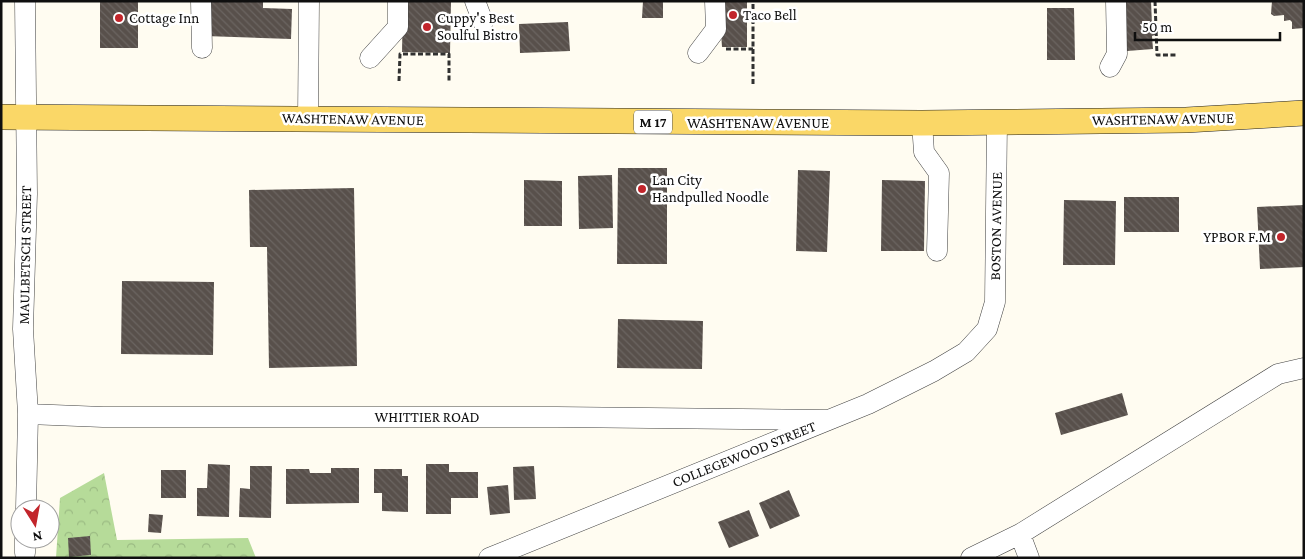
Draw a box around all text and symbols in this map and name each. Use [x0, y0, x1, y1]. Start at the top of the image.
place label: Taco Bell [743, 7, 797, 23]
marker: Taco Bell [727, 9, 739, 21]
place label: Cottage Inn [129, 10, 199, 27]
place label: Cuppy's Best Soulful Bistro [437, 10, 518, 43]
scale bar [1135, 10, 1280, 42]
marker: Cottage Inn [113, 12, 125, 24]
text: 50 m [1142, 19, 1172, 35]
marker: Cuppy's Best Soulful Bistro [421, 21, 433, 33]
street label: WASHTENAW AVENUE [282, 110, 424, 128]
road number: M 17 [634, 110, 672, 134]
street label: WASHTENAW AVENUE [1092, 110, 1234, 128]
street label: WASHTENAW AVENUE [687, 115, 829, 131]
place label: Lan City Handpulled Noodle [652, 172, 769, 206]
street label: BOSTON AVENUE [987, 172, 1005, 280]
marker: Lan City Handpulled Noodle [636, 183, 648, 195]
street label: MAULBETSCH STREET [16, 185, 34, 325]
place label: YPBOR F.M [1203, 229, 1271, 245]
marker: YPBOR F.M [1275, 231, 1287, 243]
street label: WHITTIER ROAD [375, 409, 479, 425]
street label: COLLEGEWOOD STREET [670, 418, 818, 490]
north arrow [10, 499, 60, 549]
text: N [31, 528, 44, 546]

